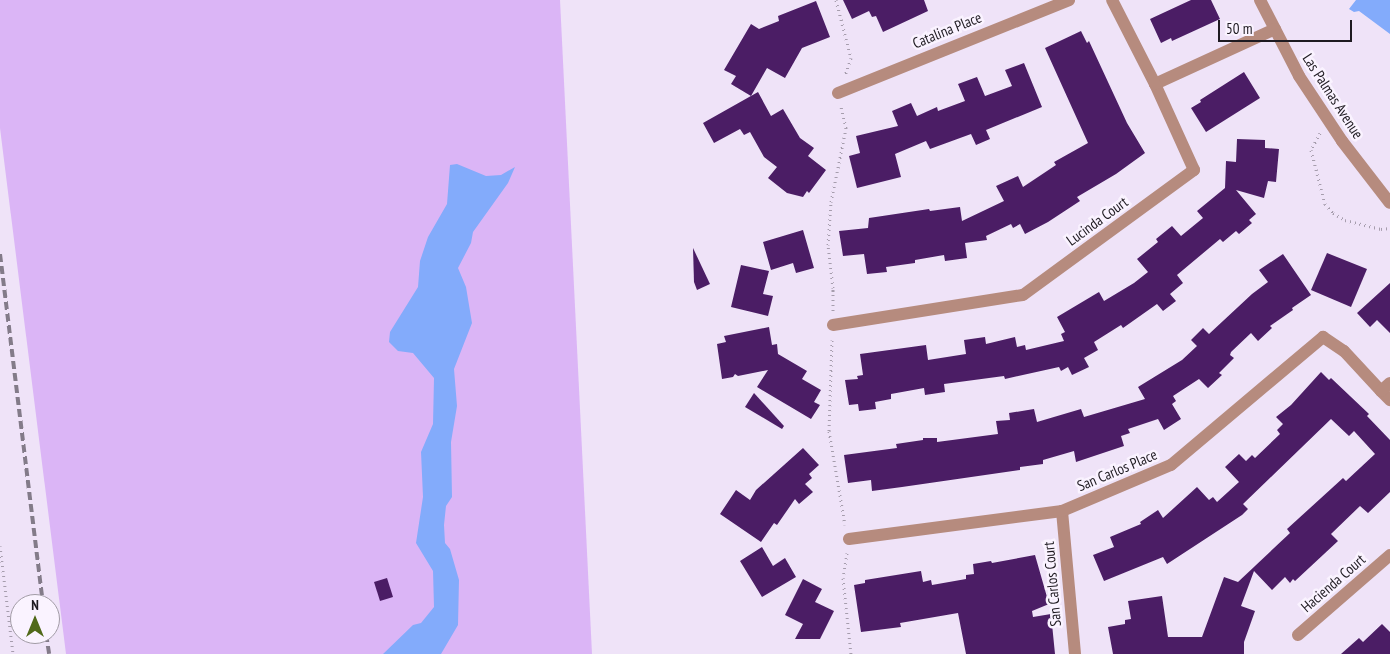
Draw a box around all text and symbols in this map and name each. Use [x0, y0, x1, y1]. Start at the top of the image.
street label: Catalina Place [910, 8, 984, 52]
scale bar [1220, 10, 1354, 42]
text: 50 m [1226, 19, 1252, 38]
street label: Las Palmas Avenue [1299, 50, 1367, 142]
street label: Lucinda Court [1063, 193, 1131, 249]
street label: San Carlos Place [1074, 445, 1160, 495]
street label: San Carlos Court [1039, 541, 1065, 627]
street label: Hacienda Court [1297, 550, 1369, 616]
north arrow [10, 594, 60, 644]
text: N [31, 596, 39, 614]

